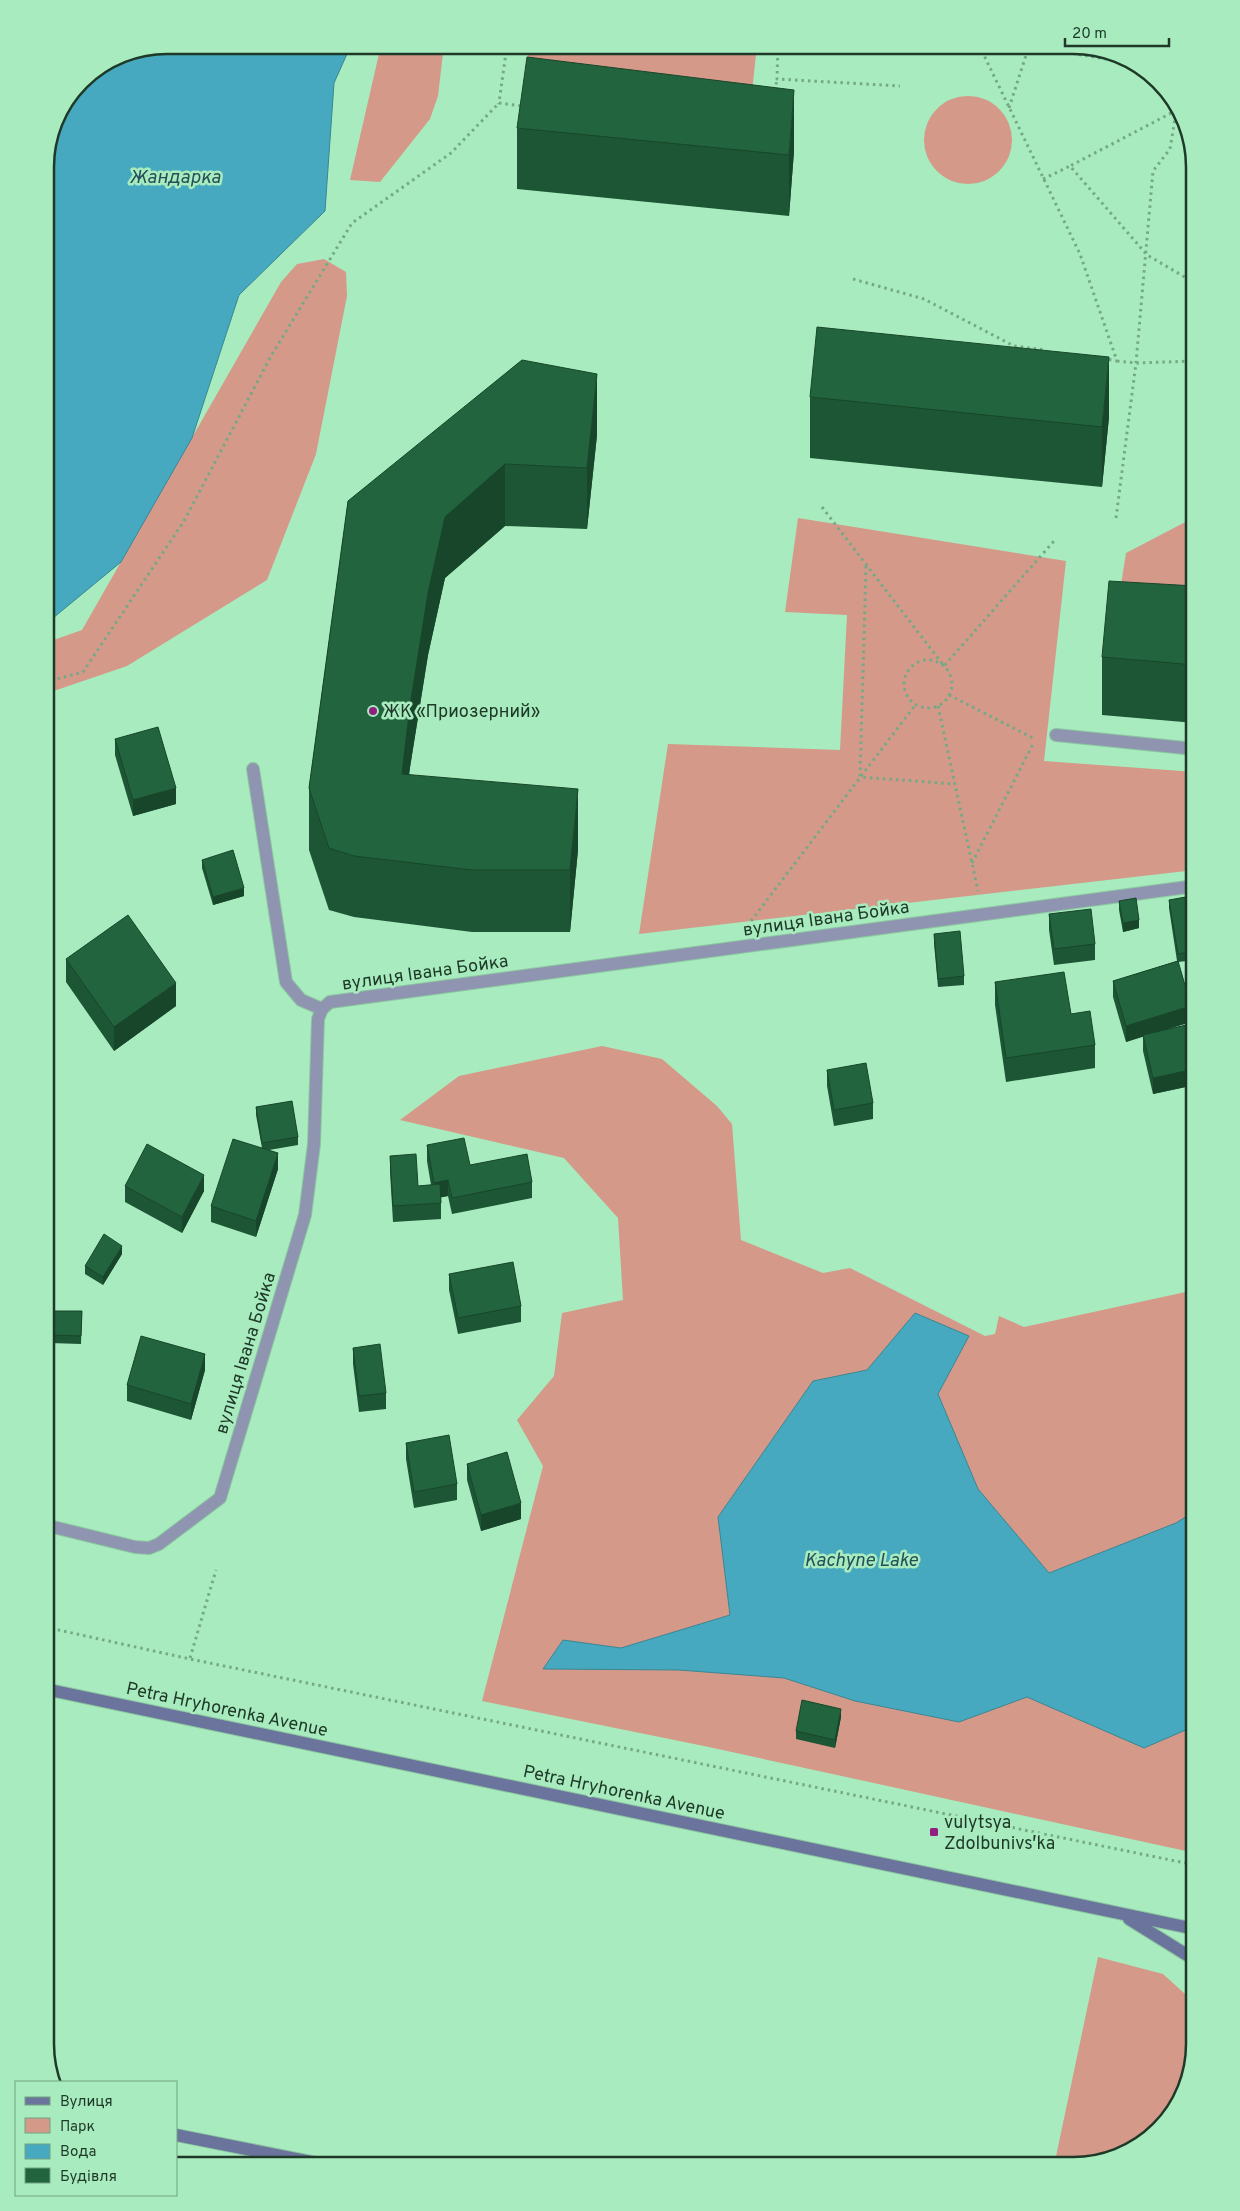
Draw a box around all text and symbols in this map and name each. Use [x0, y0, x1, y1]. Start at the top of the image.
scale bar [1065, 15, 1169, 47]
text: 20 m [1072, 25, 1107, 44]
water label: Жандарка [129, 166, 221, 190]
place label: ЖК «Приозерний» [383, 701, 540, 724]
marker: ЖК «Приозерний» [367, 705, 379, 717]
street label: вулиця Івана Бойка [741, 896, 911, 943]
street label: вулиця Івана Бойка [340, 950, 510, 997]
street label: вулиця Івана Бойка [211, 1270, 282, 1437]
water label: Kachyne Lake [804, 1549, 918, 1573]
street label: Petra Hryhorenka Avenue [124, 1678, 330, 1743]
street label: Petra Hryhorenka Avenue [521, 1761, 727, 1826]
place label: vulytsya Zdolbunivsʹka [944, 1812, 1055, 1856]
marker: vulytsya Zdolbunivsʹka [928, 1826, 940, 1838]
legend [15, 2081, 178, 2196]
text: Вулиця [60, 2093, 113, 2112]
text: Парк [60, 2118, 95, 2137]
text: Вода [60, 2143, 96, 2162]
text: Будівля [60, 2168, 117, 2187]

